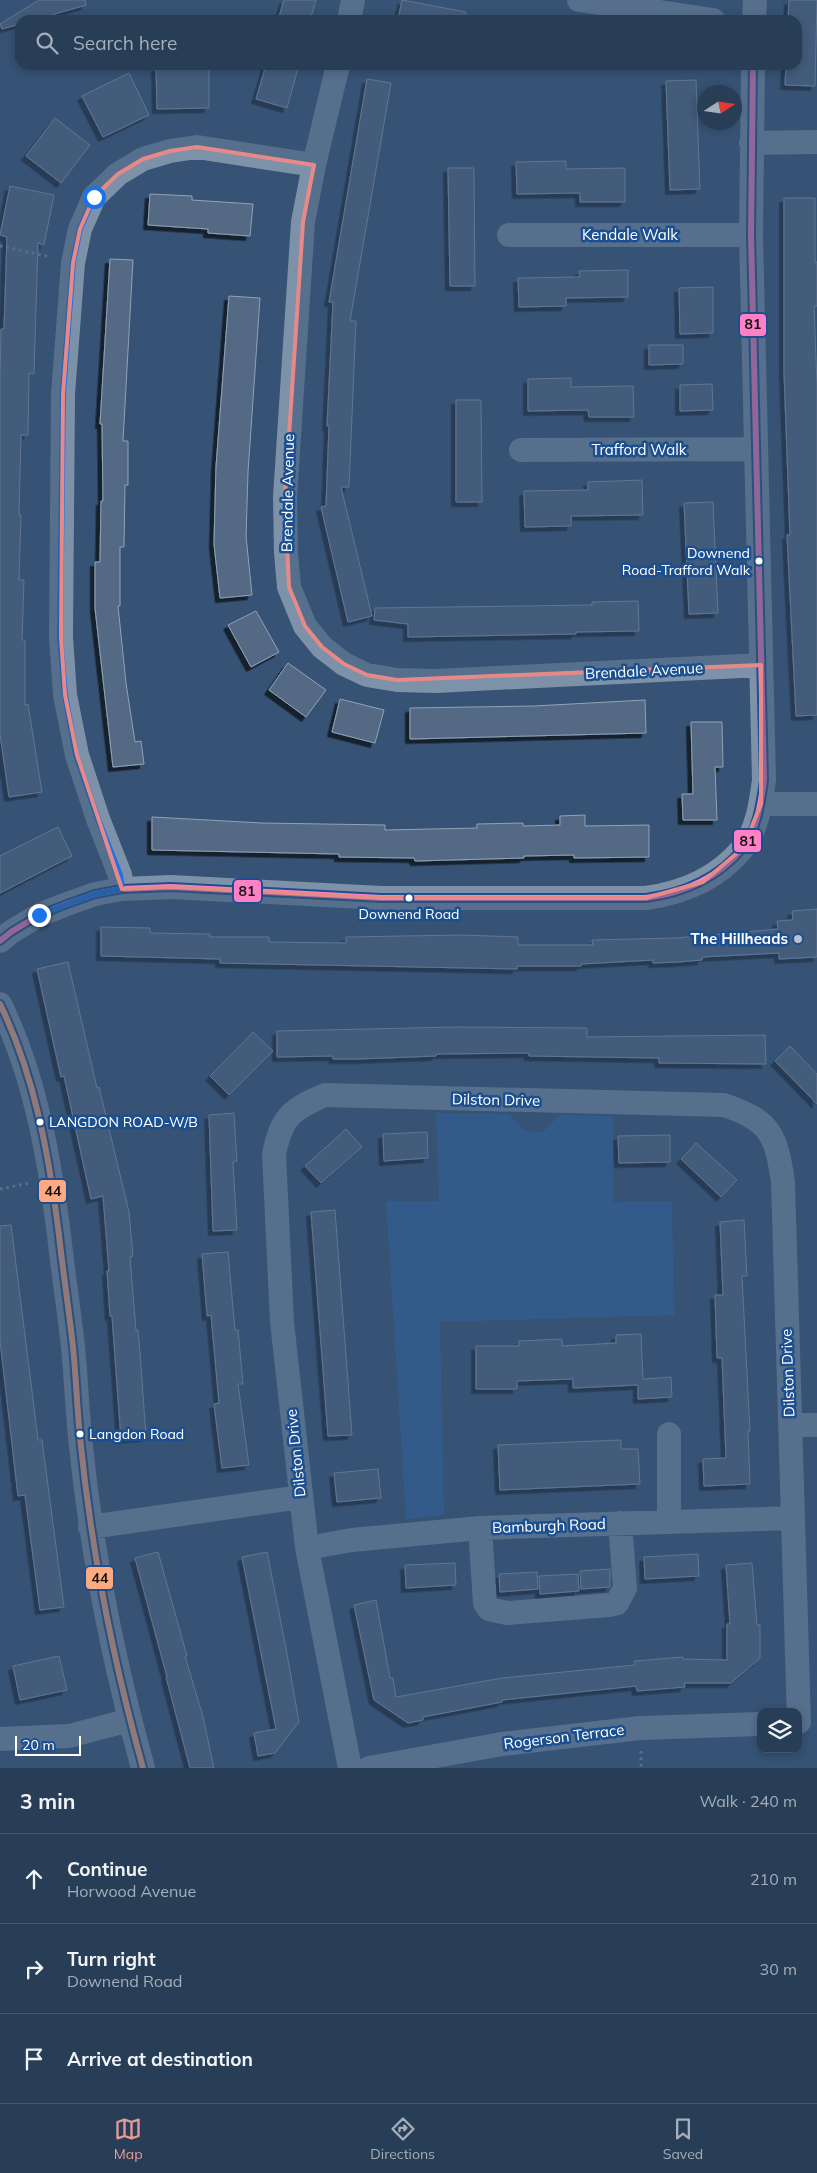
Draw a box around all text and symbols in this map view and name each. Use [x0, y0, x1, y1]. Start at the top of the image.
search box [15, 15, 802, 70]
icon: search [33, 29, 61, 57]
text: Search here [73, 31, 177, 55]
north arrow [697, 85, 742, 130]
route start [83, 186, 106, 209]
street label: Kendale Walk [582, 225, 678, 244]
line badge: 81 [739, 313, 767, 337]
text: 81 [745, 315, 761, 333]
street label: Brendale Avenue [277, 434, 298, 552]
street label: Trafford Walk [592, 440, 687, 459]
place label: Downend Road-Trafford Walk [622, 544, 751, 579]
marker: Downend Road-Trafford Walk [754, 556, 764, 566]
street label: Brendale Avenue [584, 658, 704, 683]
line badge: 81 [733, 829, 762, 853]
text: 81 [740, 832, 756, 850]
line badge: 81 [233, 879, 262, 903]
text: 81 [239, 882, 255, 900]
marker: Downend Road [404, 893, 414, 903]
route end [28, 904, 51, 927]
place label: Downend Road [359, 905, 459, 923]
place label: The Hillheads [691, 929, 788, 948]
marker: The Hillheads [792, 933, 804, 945]
street label: Dilston Drive [452, 1089, 540, 1110]
place label: LANGDON ROAD-W/B [49, 1113, 198, 1131]
marker: LANGDON ROAD-W/B [35, 1117, 45, 1127]
line badge: 44 [38, 1179, 67, 1203]
text: 44 [45, 1182, 62, 1200]
street label: Dilston Drive [776, 1329, 799, 1418]
street label: Dilston Drive [281, 1408, 310, 1498]
place label: Langdon Road [89, 1425, 184, 1443]
marker: Langdon Road [75, 1429, 85, 1439]
street label: Bamburgh Road [492, 1514, 606, 1537]
line badge: 44 [85, 1566, 114, 1590]
text: 44 [92, 1569, 109, 1587]
map controls [757, 1708, 802, 1753]
button: layers [757, 1708, 802, 1753]
street label: Rogerson Terrace [503, 1720, 625, 1753]
scale bar [15, 1733, 81, 1756]
text: 20 m [22, 1736, 55, 1754]
text: 3 min [20, 1788, 75, 1814]
text: Walk · 240 m [699, 1791, 797, 1811]
text: Continue [67, 1857, 147, 1881]
icon: ahead [20, 1865, 48, 1893]
text: 210 m [750, 1869, 797, 1889]
text: Horwood Avenue [67, 1881, 196, 1901]
text: Turn right [67, 1947, 156, 1971]
icon: right [20, 1955, 48, 1983]
text: 30 m [760, 1959, 797, 1979]
text: Downend Road [67, 1971, 182, 1991]
icon: arrive [20, 2045, 48, 2073]
text: Arrive at destination [67, 2047, 253, 2071]
tab: Map [114, 2115, 143, 2163]
tab: Directions [370, 2115, 435, 2163]
tab: Saved [663, 2115, 703, 2163]

